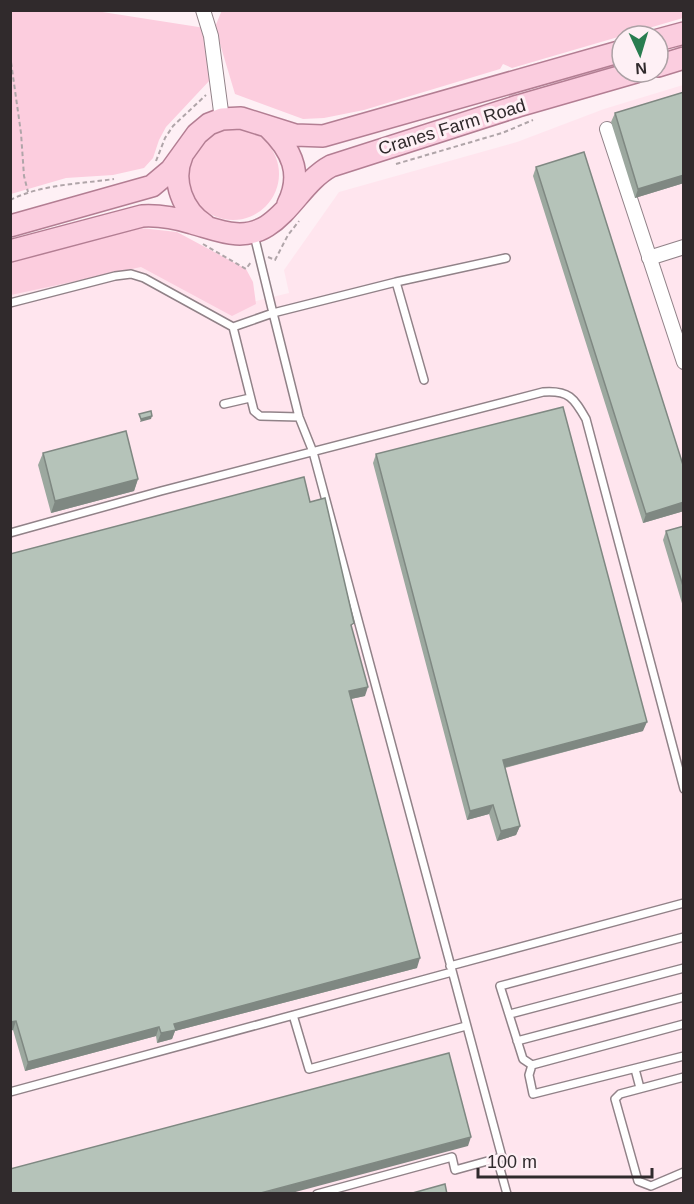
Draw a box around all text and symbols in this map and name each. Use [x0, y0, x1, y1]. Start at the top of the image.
north arrow [610, 24, 670, 84]
text: N [635, 60, 647, 77]
street label: Cranes Farm Road [376, 95, 528, 159]
scale bar [478, 1141, 652, 1179]
text: 100 m [487, 1152, 537, 1172]

